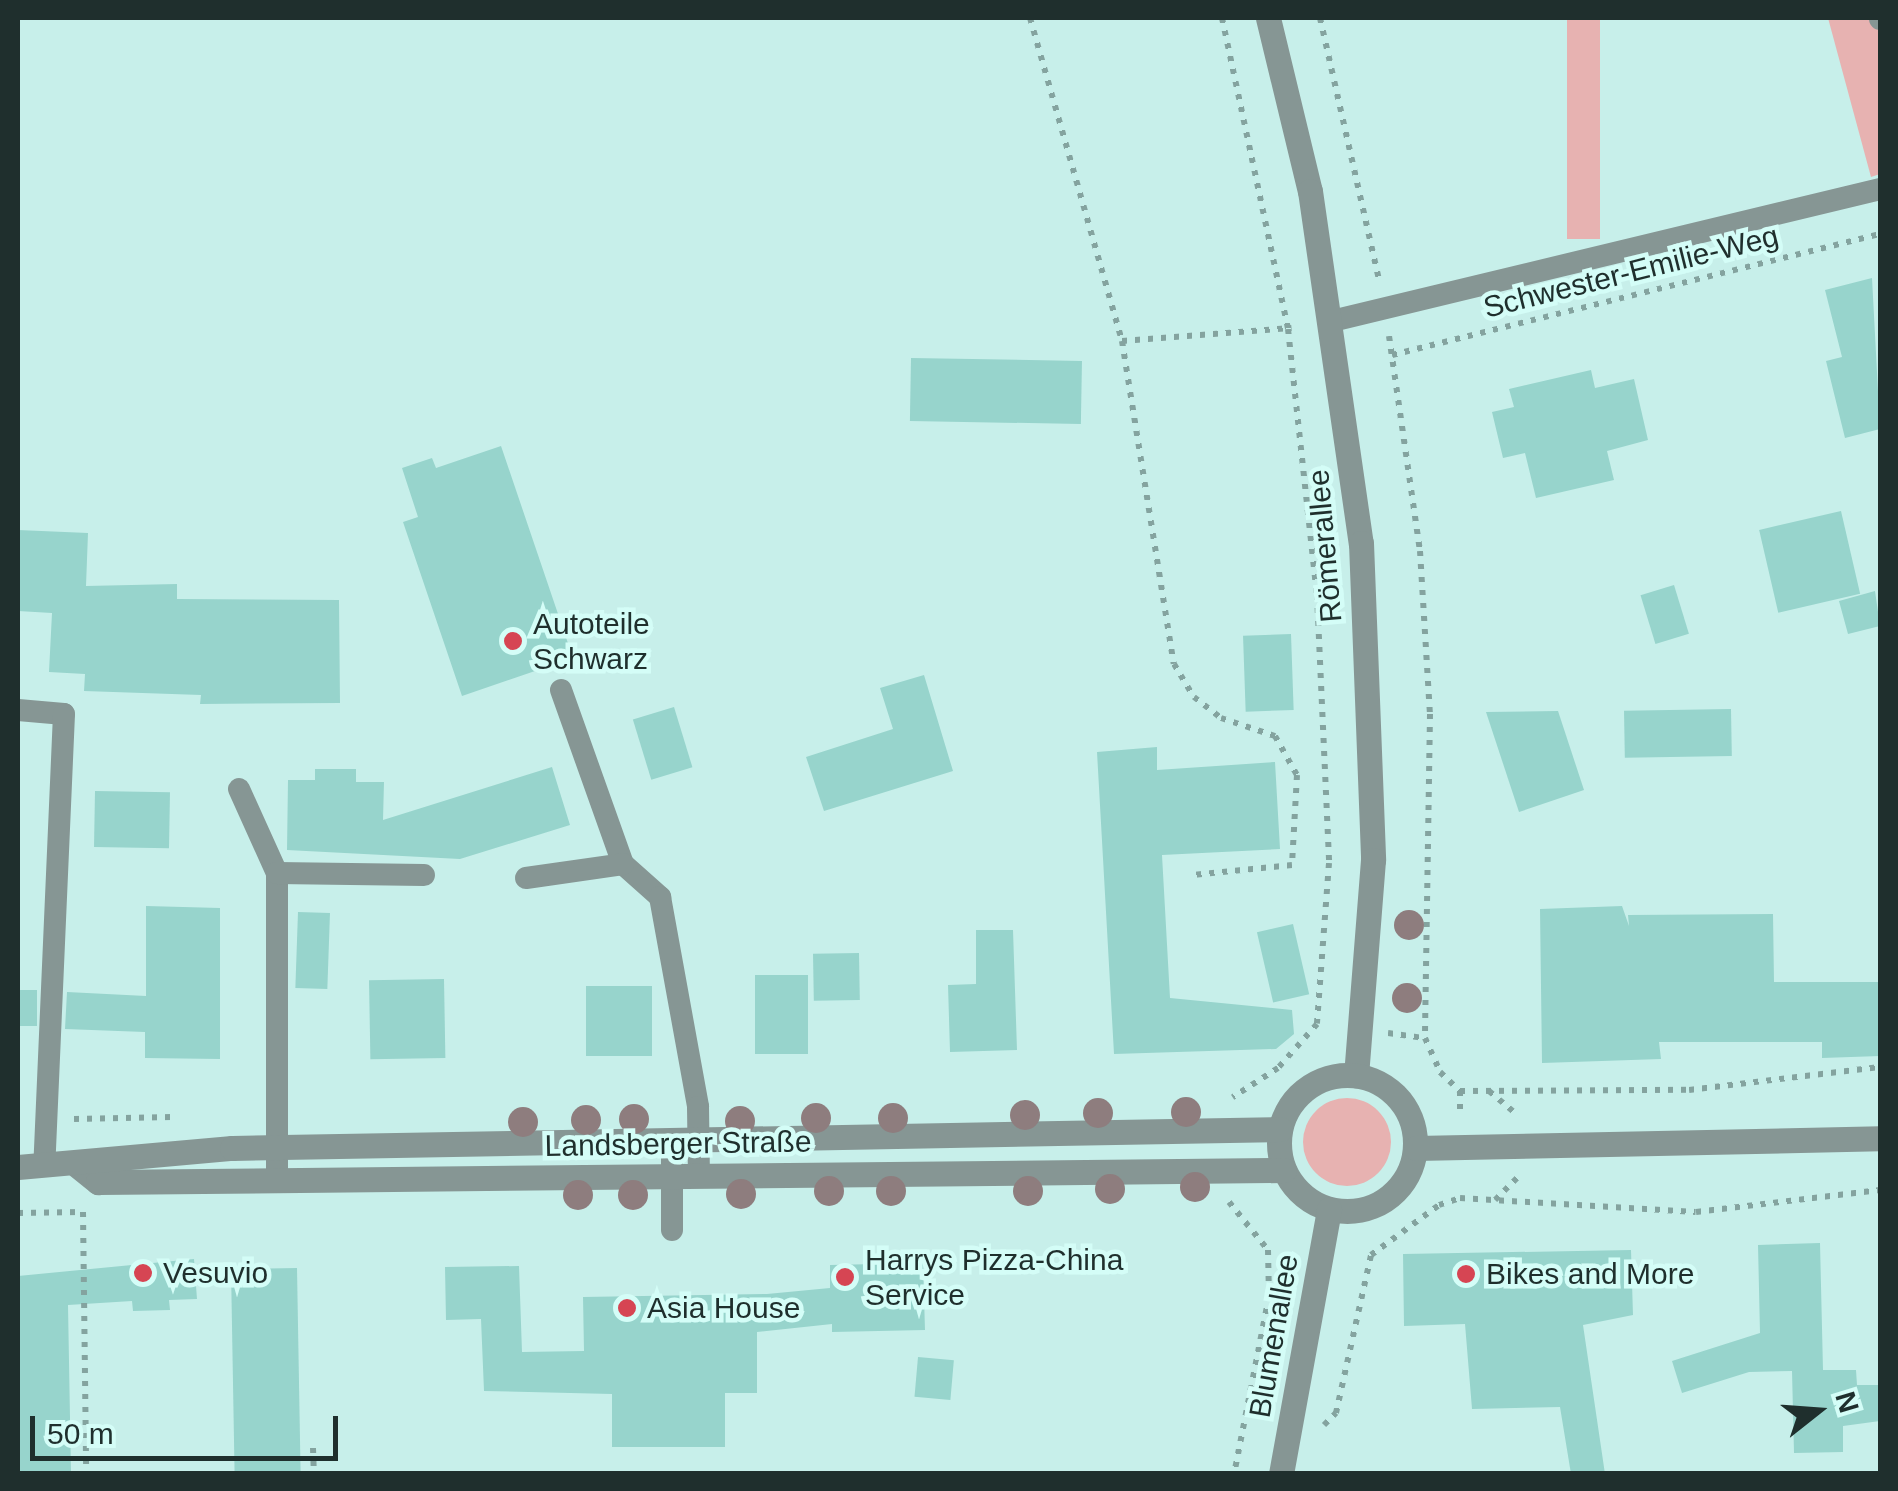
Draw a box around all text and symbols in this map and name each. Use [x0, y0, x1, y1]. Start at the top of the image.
street label: Schwester-Emilie-Weg [1480, 218, 1782, 326]
street label: Römerallee [1300, 468, 1350, 624]
place label: Autoteile Schwarz [533, 606, 650, 676]
marker: Autoteile Schwarz [502, 630, 524, 652]
street label: Landsberger Straße [544, 1124, 812, 1164]
place label: Harrys Pizza-China Service [865, 1242, 1123, 1312]
street label: Blumenallee [1242, 1252, 1306, 1420]
place label: Vesuvio [163, 1255, 268, 1291]
place label: Bikes and More [1486, 1256, 1694, 1292]
marker: Vesuvio [132, 1262, 154, 1284]
marker: Bikes and More [1455, 1263, 1477, 1285]
marker: Harrys Pizza-China Service [834, 1266, 856, 1288]
place label: Asia House [647, 1290, 800, 1326]
marker: Asia House [616, 1297, 638, 1319]
north arrow [1768, 1361, 1868, 1461]
text: N [1829, 1388, 1865, 1416]
scale bar [35, 1396, 342, 1458]
text: 50 m [47, 1417, 114, 1450]

